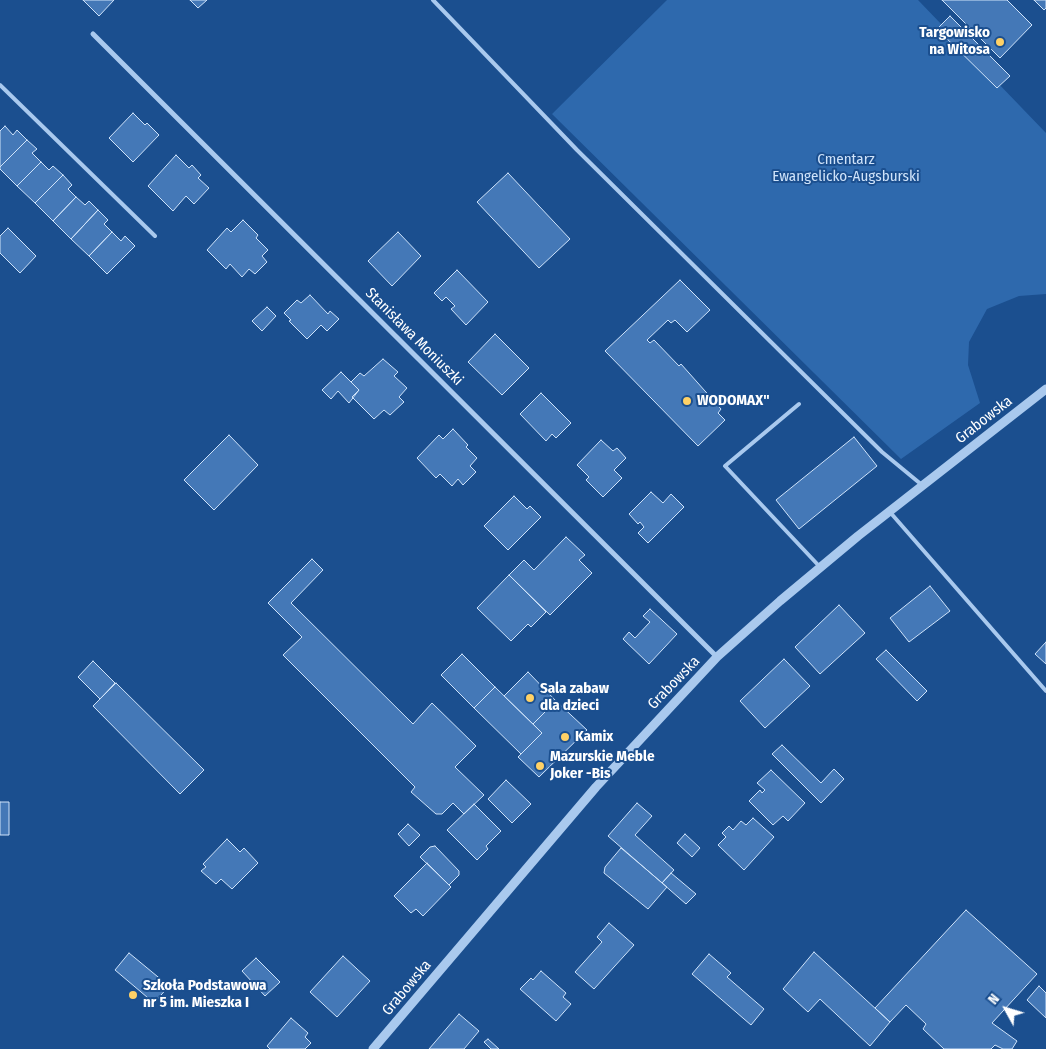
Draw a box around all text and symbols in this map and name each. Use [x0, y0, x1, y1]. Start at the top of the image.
place label: Targowisko na Witosa [919, 24, 990, 59]
marker: Targowisko na Witosa [994, 36, 1006, 48]
park label: Cmentarz Ewangelicko-Augsburski [772, 151, 920, 186]
street label: Stanisława Moniuszki [361, 284, 467, 390]
place label: WODOMAX" [697, 392, 770, 410]
street label: Grabowska [952, 392, 1016, 448]
marker: WODOMAX" [681, 395, 693, 407]
street label: Grabowska [644, 653, 704, 713]
place label: Sala zabaw dla dzieci [540, 680, 609, 715]
marker: Sala zabaw dla dzieci [524, 692, 536, 704]
place label: Kamix [575, 728, 613, 746]
marker: Kamix [559, 731, 571, 743]
place label: Mazurskie Meble Joker -Bis [550, 748, 655, 783]
marker: Mazurskie Meble Joker -Bis [534, 760, 546, 772]
street label: Grabowska [379, 957, 435, 1019]
place label: Szkoła Podstawowa nr 5 im. Mieszka I [143, 977, 266, 1012]
north arrow [981, 984, 1031, 1034]
marker: Szkoła Podstawowa nr 5 im. Mieszka I [127, 989, 139, 1001]
text: N [985, 991, 1003, 1008]

